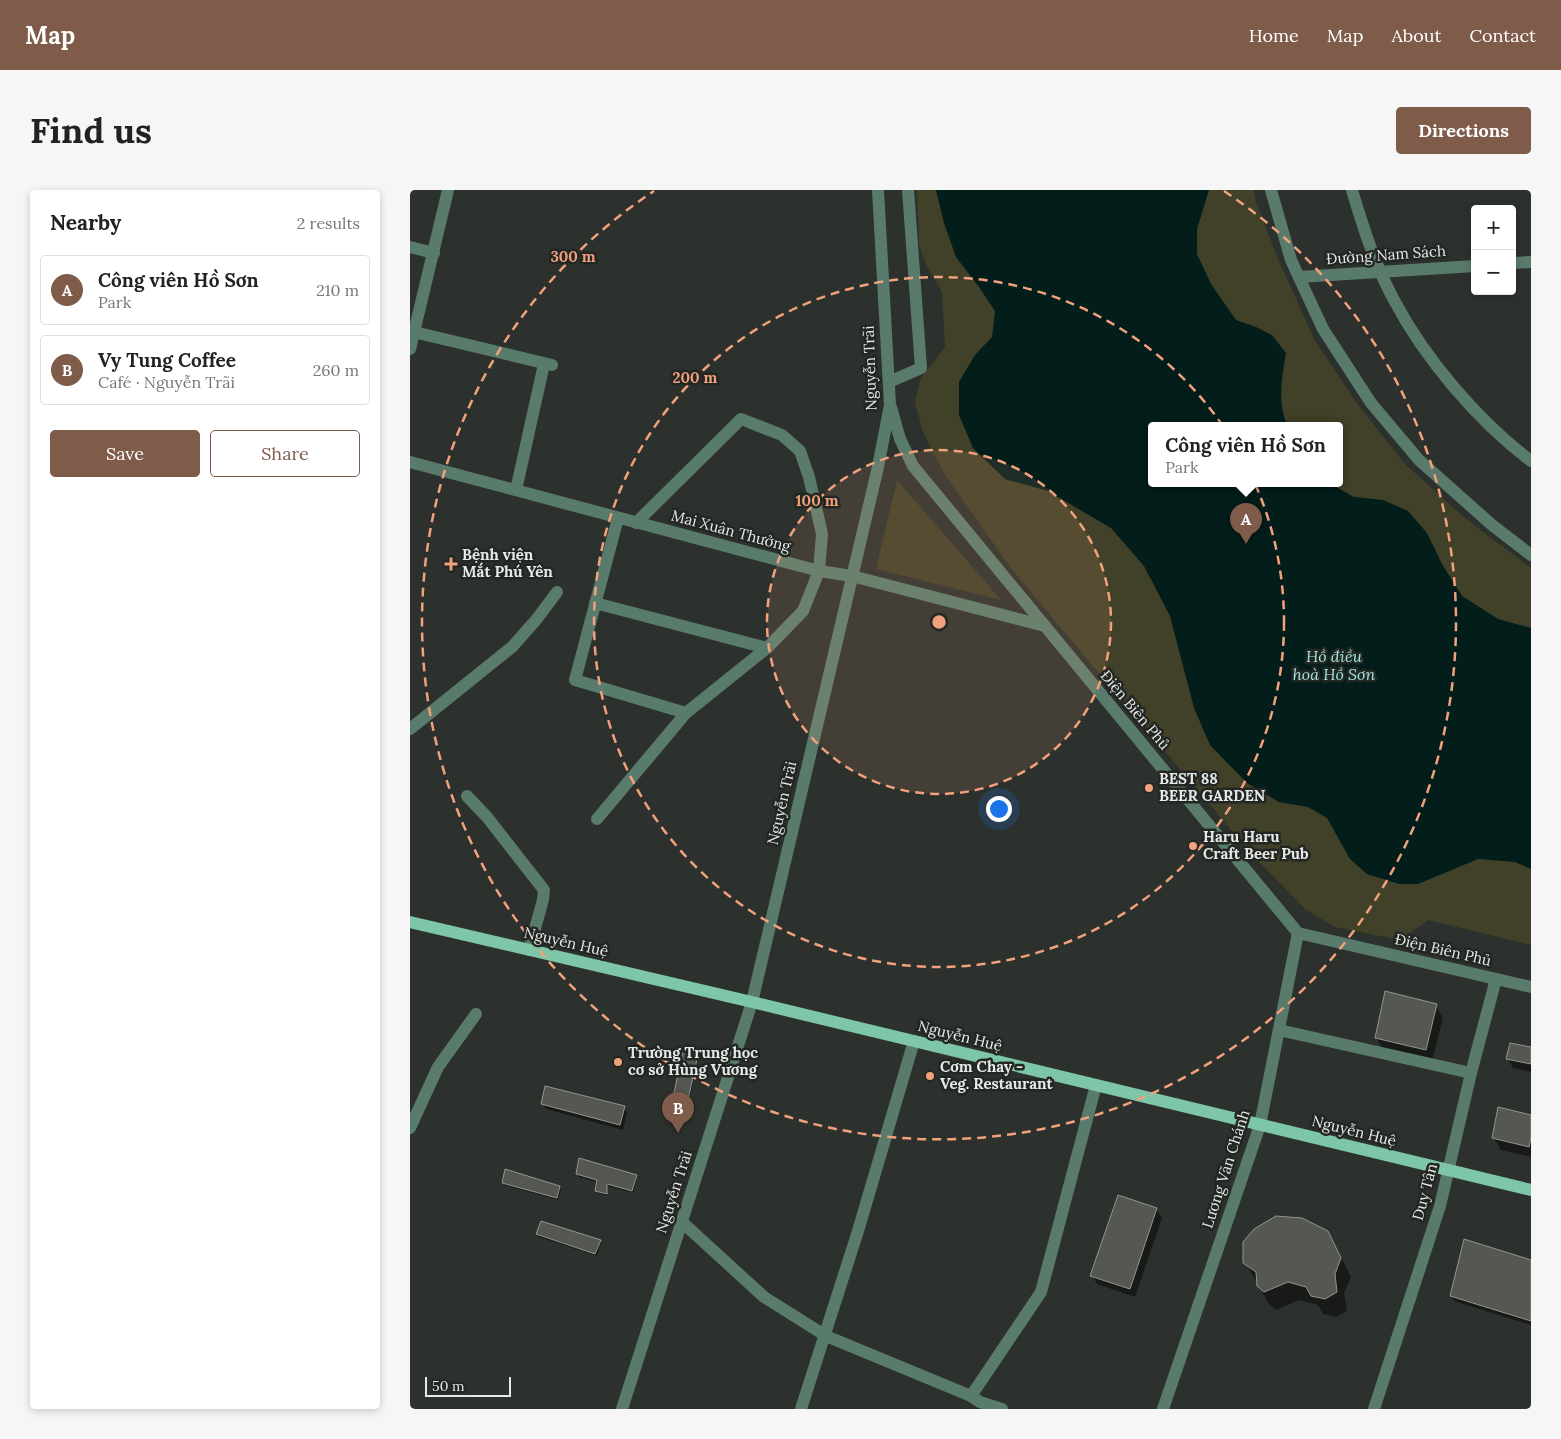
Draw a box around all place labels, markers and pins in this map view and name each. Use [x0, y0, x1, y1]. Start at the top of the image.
pin: A [1230, 503, 1262, 544]
place label: Bệnh viện Mắt Phú Yên [462, 545, 553, 581]
marker: Bệnh viện Mắt Phú Yên [444, 557, 458, 571]
centre of rings [930, 613, 948, 631]
place label: BEST 88 BEER GARDEN [1159, 769, 1266, 805]
marker: BEST 88 BEER GARDEN [1143, 782, 1155, 794]
place label: Haru Haru Craft Beer Pub [1203, 827, 1309, 863]
marker: Haru Haru Craft Beer Pub [1187, 840, 1199, 852]
place label: Trường Trung học cơ sở Hùng Vương [628, 1043, 758, 1079]
marker: Trường Trung học cơ sở Hùng Vương [612, 1056, 624, 1068]
place label: Cơm Chay - Veg. Restaurant [940, 1057, 1054, 1093]
marker: Cơm Chay - Veg. Restaurant [924, 1070, 936, 1082]
pin: B [662, 1092, 694, 1133]

